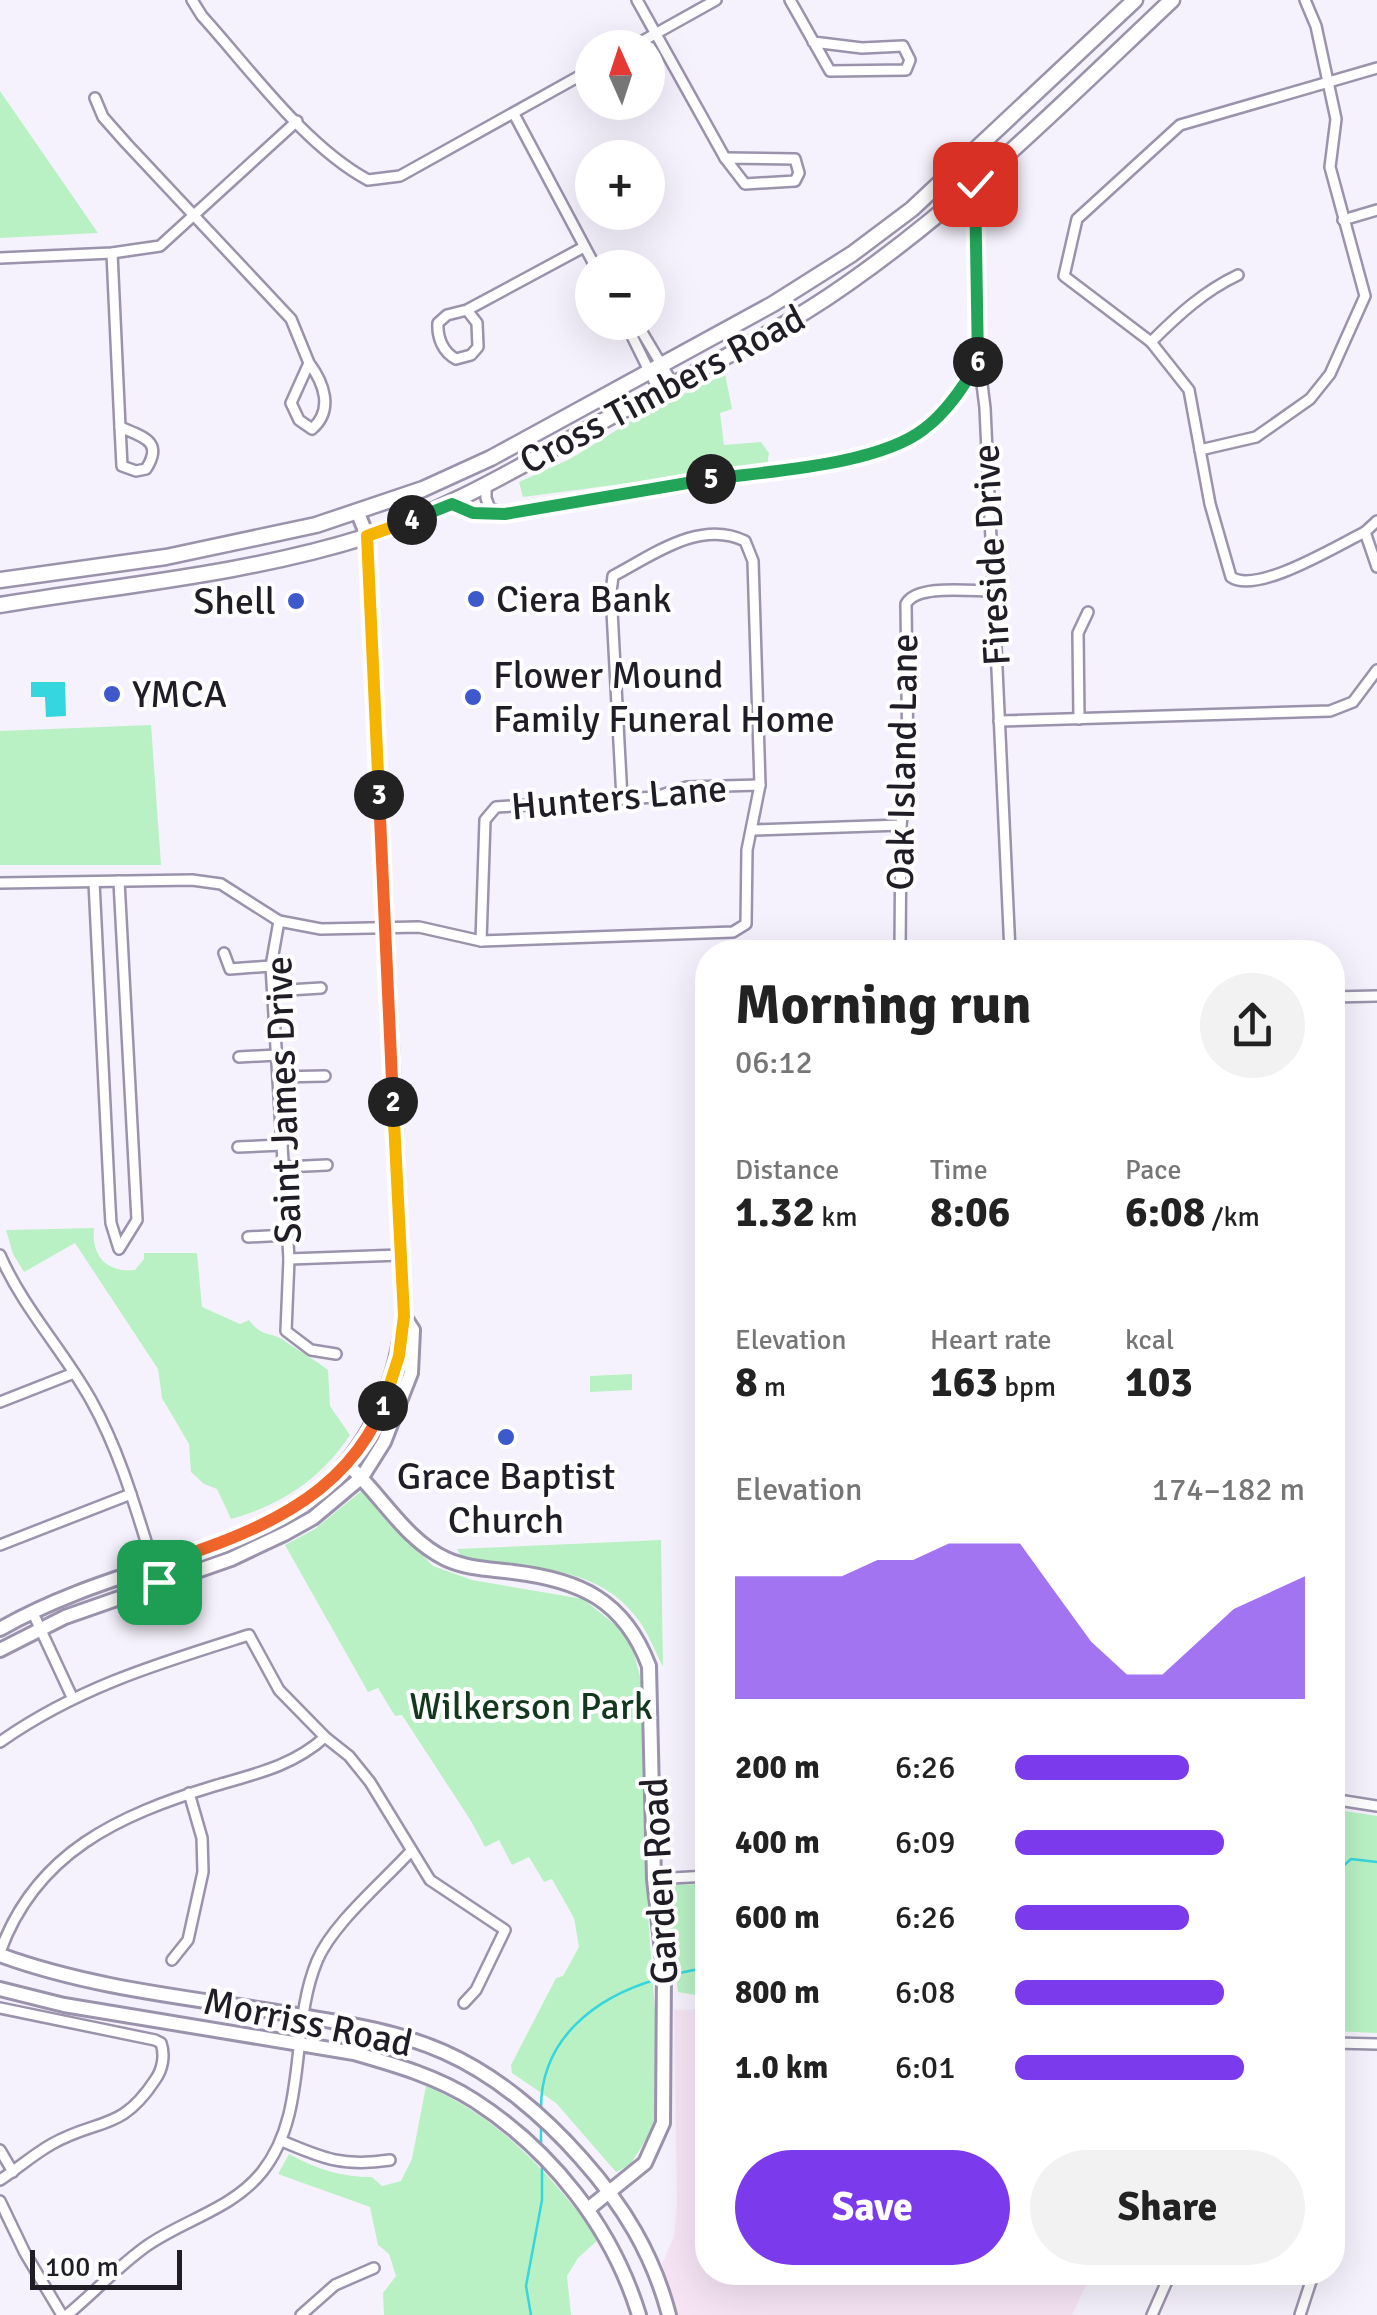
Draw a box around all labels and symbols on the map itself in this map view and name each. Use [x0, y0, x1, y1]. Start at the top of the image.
north arrow [575, 30, 665, 120]
pin [933, 142, 1018, 227]
street label: Cross Timbers Road [512, 294, 813, 484]
pin: 6 [953, 337, 1003, 387]
street label: Fireside Drive [962, 443, 1021, 667]
pin: 5 [686, 454, 736, 504]
pin: 4 [387, 495, 437, 545]
place label: Ciera Bank [496, 576, 672, 623]
place label: Shell [193, 578, 276, 625]
marker: Ciera Bank [465, 588, 487, 610]
marker: Shell [285, 590, 307, 612]
street label: Oak Island Lane [877, 633, 928, 891]
place label: Flower Mound Family Funeral Home [493, 652, 835, 743]
place label: YMCA [132, 671, 227, 718]
marker: YMCA [101, 683, 123, 705]
marker: Flower Mound Family Funeral Home [462, 686, 484, 708]
street label: Hunters Lane [509, 765, 729, 830]
pin: 3 [354, 770, 404, 820]
street label: Saint James Drive [255, 955, 312, 1245]
pin: 2 [368, 1077, 418, 1127]
pin: 1 [358, 1381, 408, 1431]
marker: Grace Baptist Church [495, 1426, 517, 1448]
place label: Grace Baptist Church [397, 1453, 615, 1544]
pin [117, 1540, 202, 1625]
park label: Wilkerson Park [409, 1683, 653, 1730]
street label: Garden Road [631, 1776, 688, 1986]
street label: Morriss Road [199, 1977, 417, 2068]
scale bar [30, 2245, 182, 2290]

